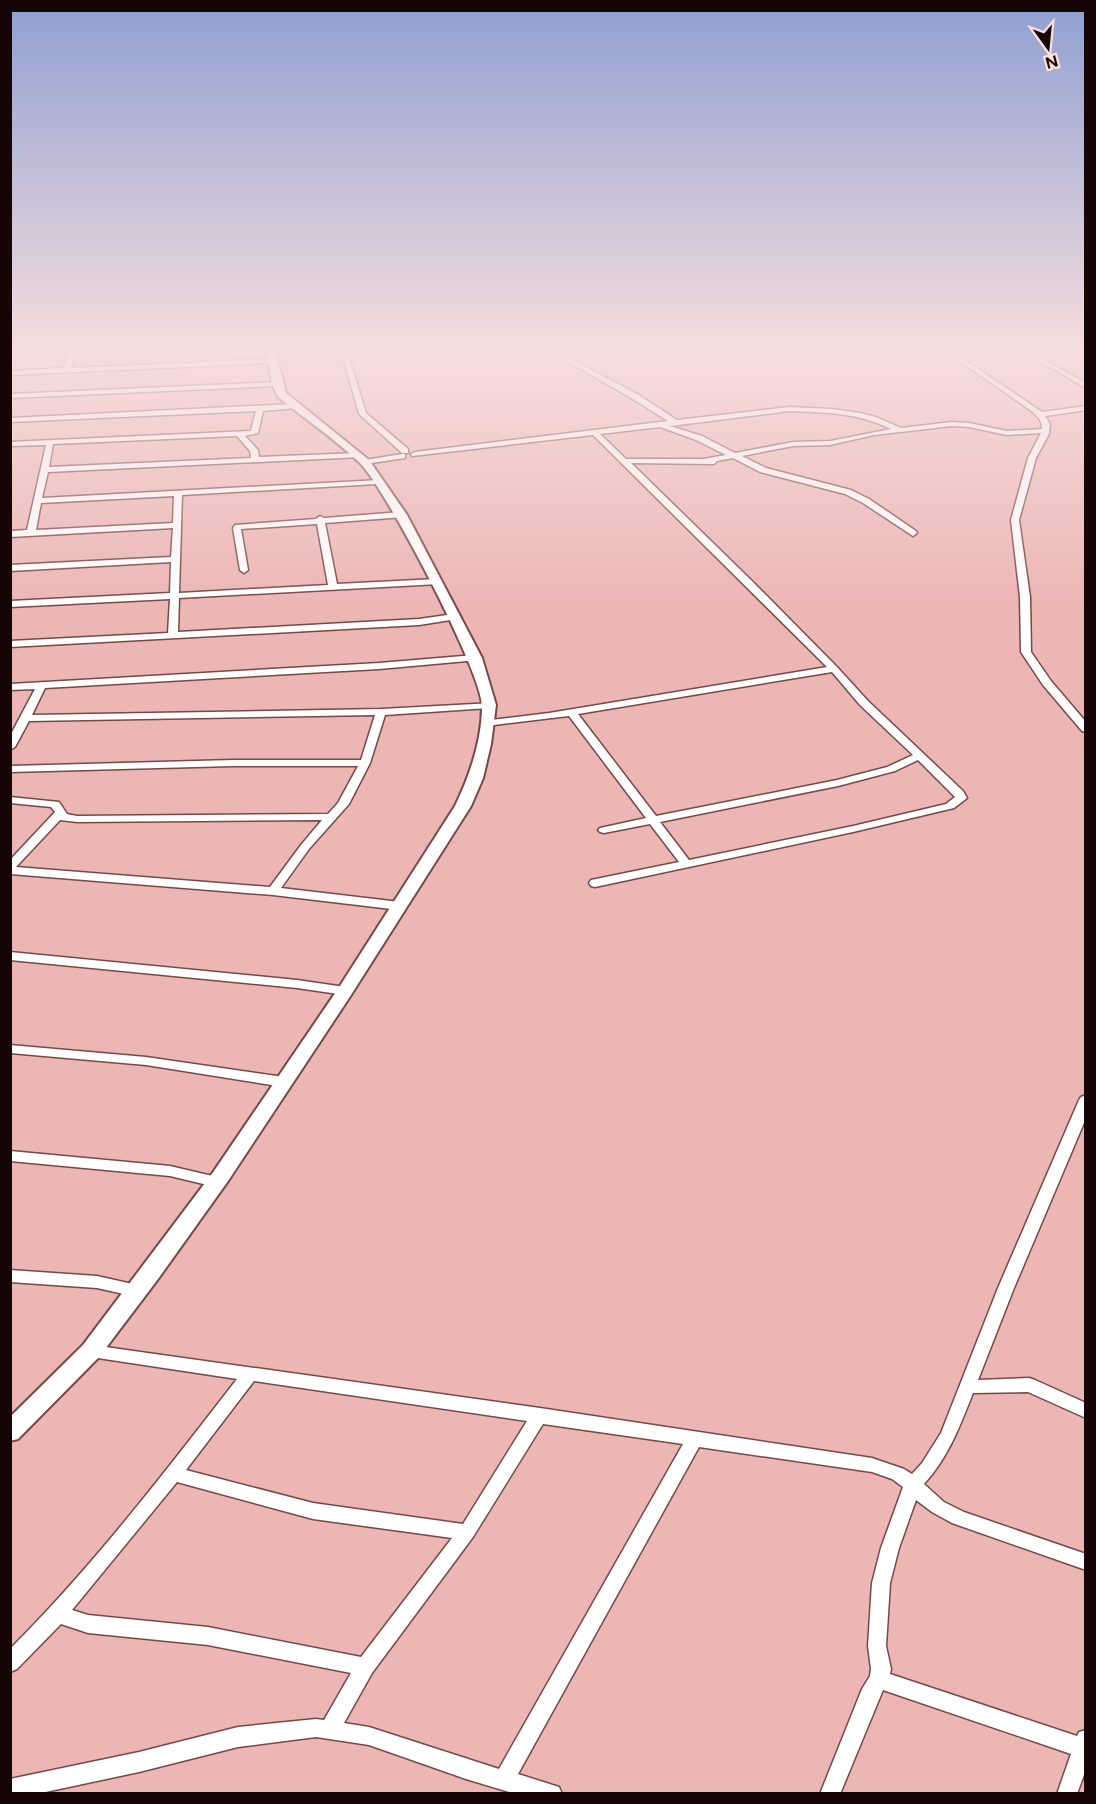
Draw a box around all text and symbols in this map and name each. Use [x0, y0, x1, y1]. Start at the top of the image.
north arrow [1018, 18, 1078, 78]
text: N [1043, 51, 1060, 73]

